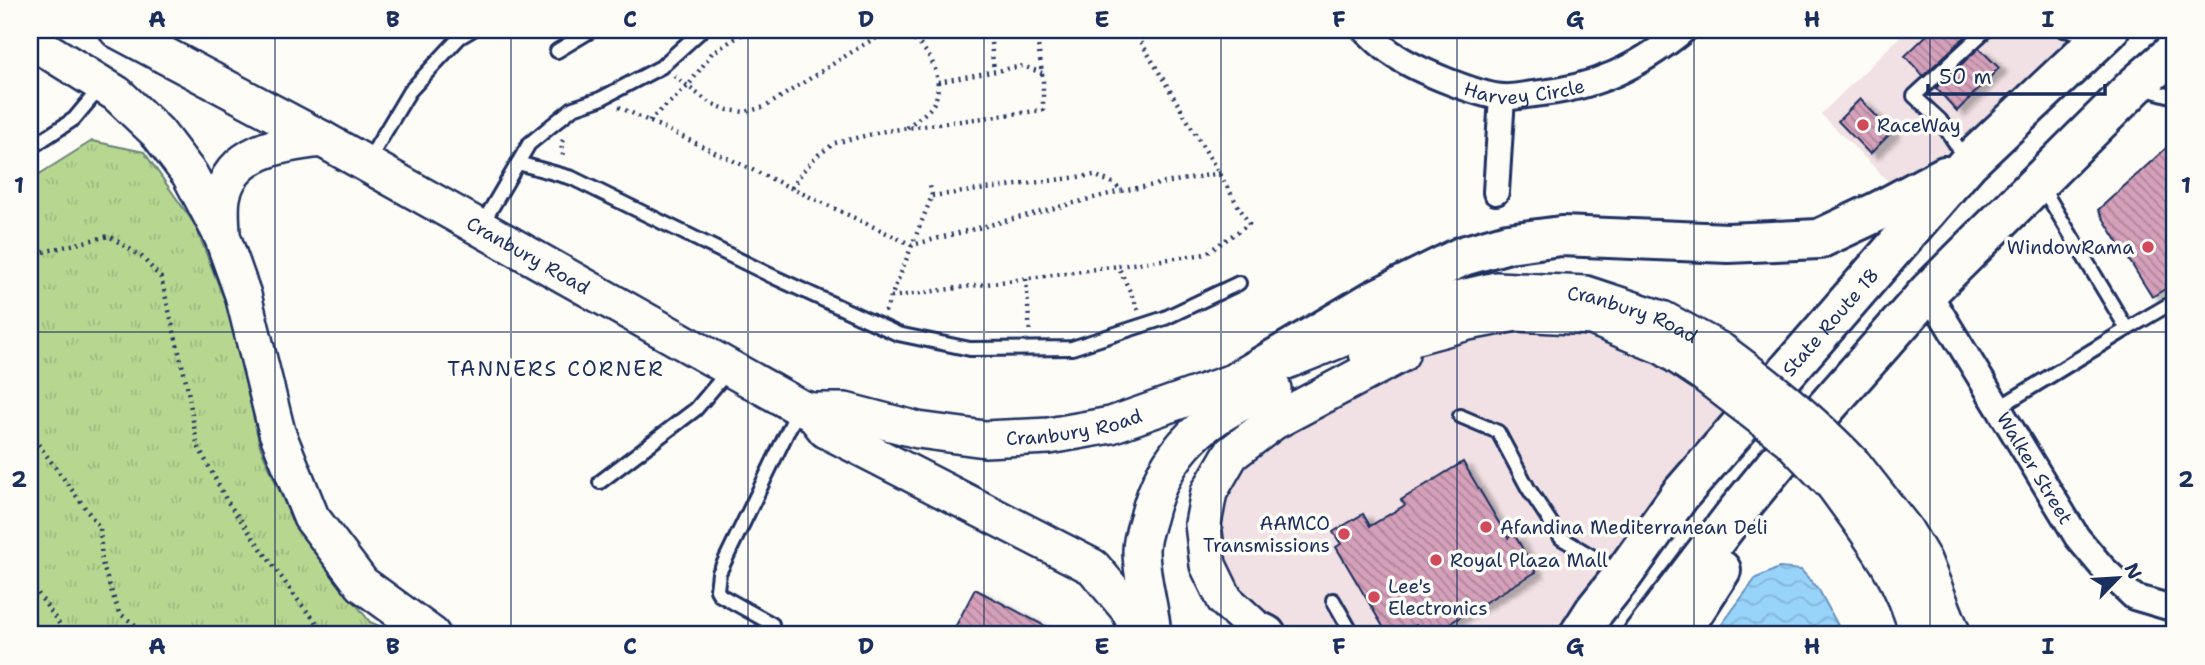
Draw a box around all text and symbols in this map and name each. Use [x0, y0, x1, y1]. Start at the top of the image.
text: A [148, 4, 166, 34]
text: B [386, 4, 400, 34]
text: C [623, 4, 637, 34]
text: D [858, 4, 874, 34]
text: E [1094, 4, 1110, 34]
text: F [1332, 4, 1346, 34]
text: G [1566, 4, 1585, 34]
text: H [1804, 4, 1820, 34]
text: I [2042, 4, 2055, 34]
scale bar [1928, 52, 2105, 96]
text: 50 m [1939, 63, 1992, 91]
street label: Harvey Circle [1461, 73, 1587, 110]
place label: RaceWay [1877, 113, 1961, 138]
marker: RaceWay [1855, 117, 1871, 133]
text: 1 [14, 170, 24, 200]
text: 1 [2181, 170, 2191, 200]
street label: Cranbury Road [462, 210, 595, 300]
place label: WindowRama [2007, 235, 2134, 260]
marker: WindowRama [2140, 239, 2156, 255]
street label: State Route 18 [1776, 262, 1884, 381]
street label: Cranbury Road [1567, 281, 1702, 349]
district label: TANNERS CORNER [447, 355, 665, 383]
street label: Cranbury Road [1005, 403, 1145, 451]
street label: Walker Street [1991, 407, 2079, 529]
text: 2 [11, 464, 27, 494]
text: 2 [2178, 464, 2194, 494]
place label: AAMCO Transmissions [1203, 511, 1330, 558]
place label: Afandina Mediterranean Deli [1500, 515, 1768, 540]
marker: Afandina Mediterranean Deli [1478, 519, 1494, 535]
marker: AAMCO Transmissions [1336, 526, 1352, 542]
north arrow [2082, 542, 2152, 612]
place label: Royal Plaza Mall [1450, 548, 1608, 573]
marker: Royal Plaza Mall [1428, 552, 1444, 568]
text: N [2118, 559, 2147, 583]
place label: Lee's Electronics [1388, 574, 1488, 621]
marker: Lee's Electronics [1366, 589, 1382, 605]
text: A [148, 631, 166, 661]
text: B [386, 631, 400, 661]
text: C [623, 631, 637, 661]
text: D [858, 631, 874, 661]
text: E [1094, 631, 1110, 661]
text: F [1332, 631, 1346, 661]
text: G [1566, 631, 1585, 661]
text: H [1804, 631, 1820, 661]
text: I [2042, 631, 2055, 661]

